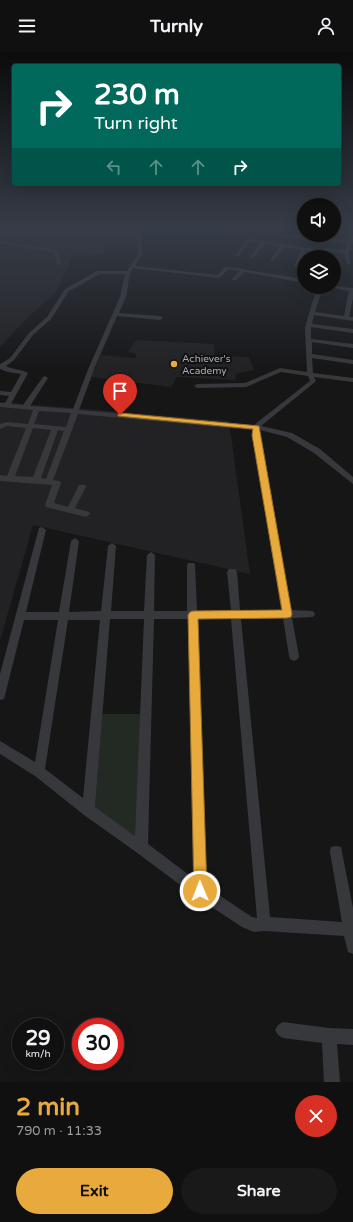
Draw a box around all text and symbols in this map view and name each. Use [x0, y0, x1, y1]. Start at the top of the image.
icon: menu [16, 15, 38, 37]
text: Turnly [150, 15, 203, 37]
icon: person [315, 15, 337, 37]
text: 230 m [94, 78, 180, 112]
icon: right [28, 80, 80, 132]
text: Turn right [94, 112, 178, 134]
icon: left [103, 156, 125, 178]
icon: ahead [145, 156, 167, 178]
icon: ahead [187, 156, 209, 178]
icon: right [229, 156, 251, 178]
map controls [297, 198, 341, 294]
button: sound [297, 198, 341, 242]
button: layers [297, 250, 341, 294]
place label: Achiever's Academy [182, 353, 231, 377]
marker: Achiever's Academy [169, 359, 179, 369]
pin [103, 374, 137, 415]
icon: arrive [109, 380, 131, 402]
position arrow [179, 870, 221, 912]
speed limit sign: 30 [72, 1018, 124, 1070]
text: 29 [25, 1027, 51, 1051]
text: km/h [25, 1048, 51, 1060]
text: 2 min [16, 1093, 80, 1122]
button: close [295, 1095, 337, 1137]
text: 790 m · 11:33 [16, 1123, 102, 1139]
button: Exit [16, 1168, 173, 1214]
button: Share [181, 1168, 337, 1214]

